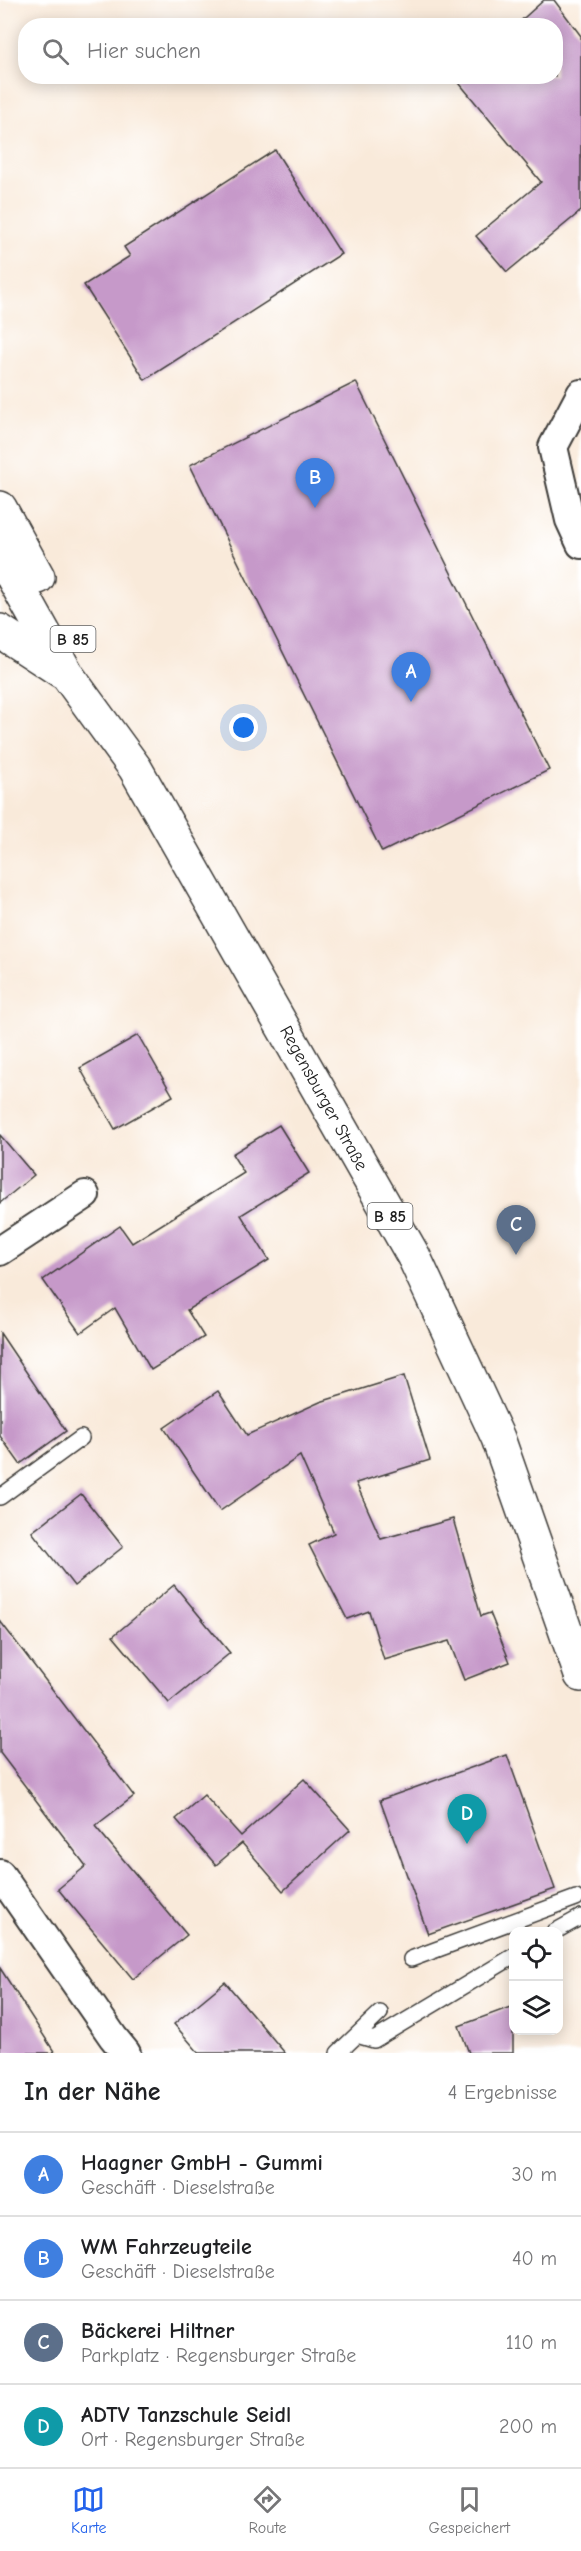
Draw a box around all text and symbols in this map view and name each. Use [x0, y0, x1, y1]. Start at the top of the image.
search box [18, 18, 563, 84]
icon: search [39, 35, 72, 68]
text: Hier suchen [87, 38, 201, 64]
pin: B [296, 458, 334, 508]
road number: B 85 [50, 626, 96, 652]
pin: A [392, 652, 430, 702]
your location [229, 713, 258, 742]
street label: Regensburger Straße [275, 1022, 372, 1174]
road number: B 85 [368, 1203, 412, 1229]
pin: C [496, 1206, 536, 1255]
pin: D [448, 1794, 486, 1844]
map controls [509, 1927, 563, 2035]
button: locate [509, 1927, 563, 1981]
button: layers [509, 1981, 563, 2035]
text: In der Nähe [24, 2077, 161, 2107]
text: 4 Ergebnisse [448, 2081, 557, 2104]
text: Haagner GmbH - Gummi [81, 2150, 323, 2176]
text: A [38, 2163, 49, 2186]
text: 30 m [511, 2163, 557, 2186]
text: Geschäft · Dieselstraße [81, 2176, 275, 2199]
text: WM Fahrzeugteile [81, 2234, 252, 2260]
text: B [37, 2247, 50, 2270]
text: 40 m [512, 2247, 557, 2270]
text: Geschäft · Dieselstraße [81, 2260, 275, 2283]
text: Bäckerei Hiltner [81, 2318, 234, 2344]
text: C [37, 2331, 50, 2354]
text: 110 m [506, 2331, 557, 2354]
text: Parkplatz · Regensburger Straße [81, 2344, 356, 2367]
text: ADTV Tanzschule Seidl [81, 2402, 291, 2428]
text: D [37, 2415, 50, 2438]
text: 200 m [499, 2415, 557, 2438]
text: Ort · Regensburger Straße [81, 2428, 305, 2451]
tab: Karte [71, 2483, 107, 2537]
tab: Route [249, 2483, 287, 2537]
tab: Gespeichert [429, 2483, 510, 2537]

